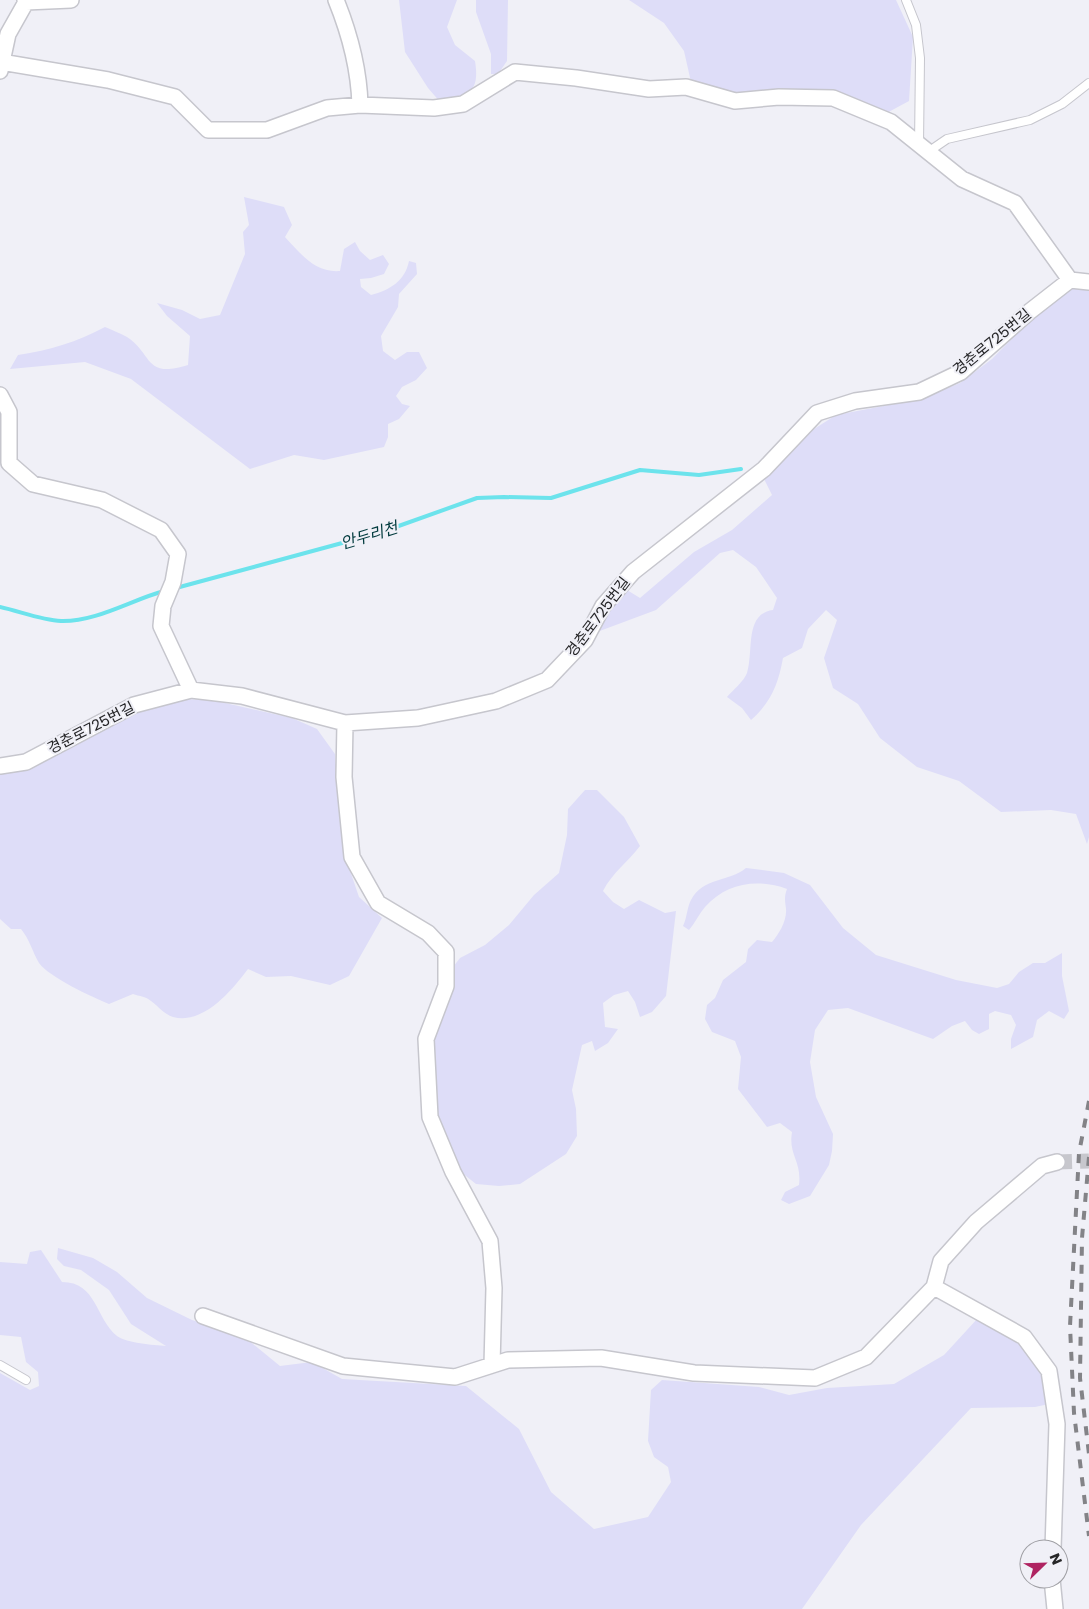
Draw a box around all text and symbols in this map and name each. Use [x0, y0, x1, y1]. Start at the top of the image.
street label: 경춘로725번길 [948, 303, 1035, 380]
water label: 안두리천 [338, 515, 403, 555]
street label: 경춘로725번길 [561, 572, 635, 661]
street label: 경춘로725번길 [44, 697, 138, 759]
north arrow [1019, 1539, 1069, 1589]
text: N [1045, 1550, 1067, 1568]

